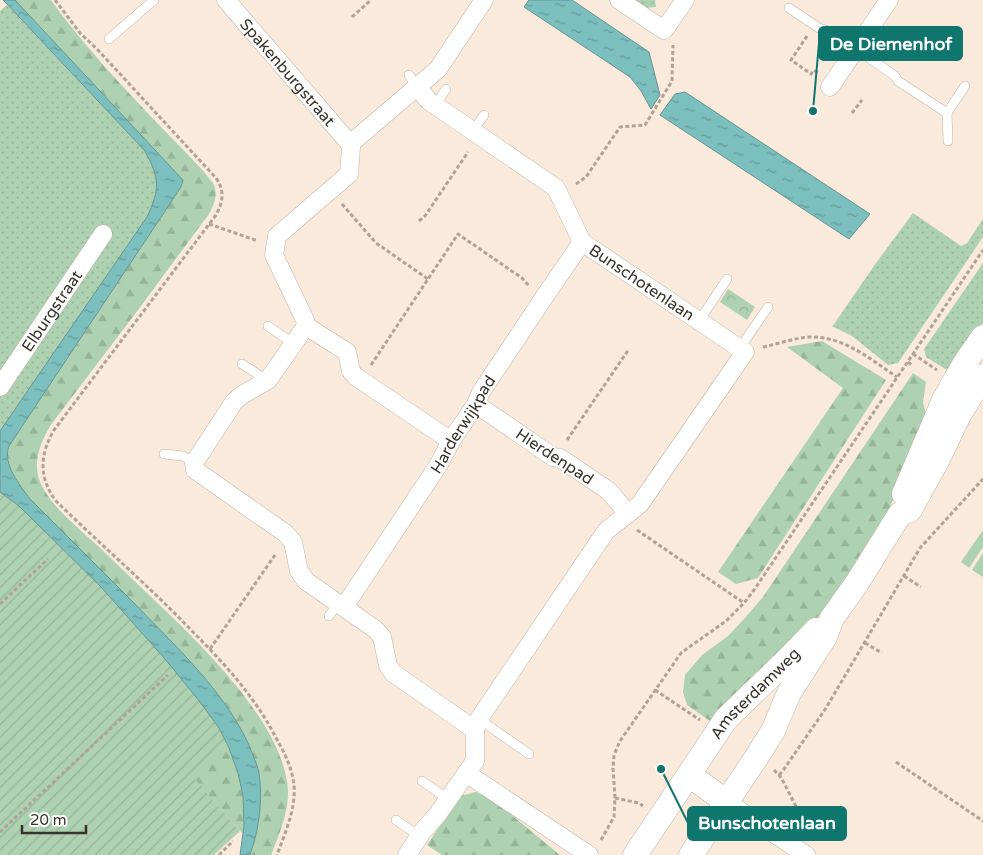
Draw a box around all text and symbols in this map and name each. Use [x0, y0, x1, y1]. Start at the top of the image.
street label: Spakenburgstraat [235, 15, 339, 131]
callout: De Diemenhof [819, 27, 962, 60]
text: De Diemenhof [830, 33, 953, 55]
street label: Bunschotenlaan [585, 240, 698, 325]
street label: Elburgstraat [18, 267, 87, 356]
street label: Harderwijkpad [426, 372, 500, 478]
street label: Hierdenpad [512, 424, 597, 489]
street label: Amsterdamweg [706, 644, 804, 743]
scale bar [22, 802, 86, 834]
callout: Bunschotenlaan [688, 807, 846, 840]
text: 20 m [30, 811, 67, 829]
text: Bunschotenlaan [698, 812, 836, 834]

